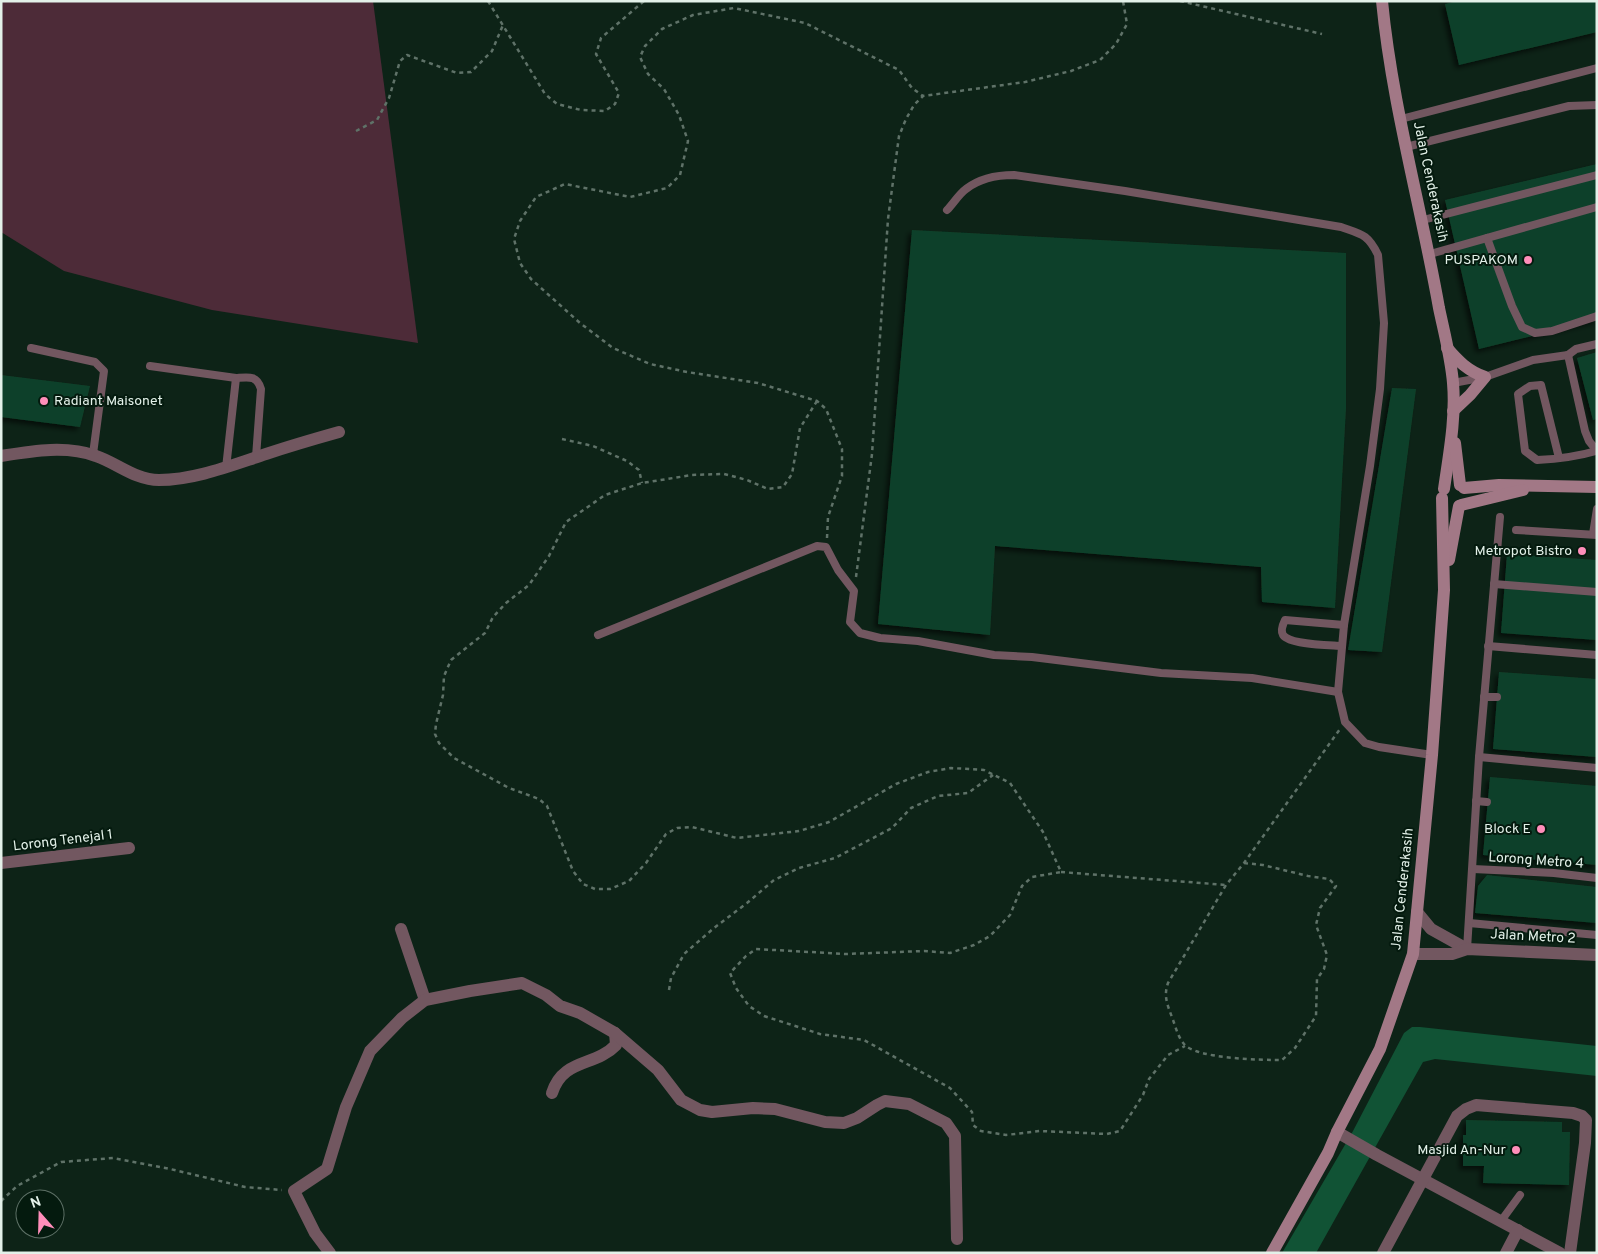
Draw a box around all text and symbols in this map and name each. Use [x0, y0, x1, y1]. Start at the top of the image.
street label: Jalan Cenderakasih [1409, 120, 1451, 244]
place label: PUSPAKOM [1445, 252, 1518, 269]
marker: PUSPAKOM [1522, 254, 1534, 266]
place label: Radiant Maisonet [54, 393, 163, 410]
marker: Radiant Maisonet [38, 395, 50, 407]
place label: Metropot Bistro [1475, 543, 1572, 560]
marker: Metropot Bistro [1576, 545, 1588, 557]
place label: Block E [1484, 821, 1531, 838]
marker: Block E [1535, 823, 1547, 835]
street label: Lorong Tenejal 1 [12, 826, 114, 856]
street label: Jalan Cenderakasih [1388, 827, 1418, 951]
street label: Lorong Metro 4 [1488, 849, 1584, 873]
street label: Jalan Metro 2 [1490, 926, 1576, 948]
place label: Masjid An-Nur [1417, 1142, 1507, 1159]
marker: Masjid An-Nur [1510, 1144, 1522, 1156]
north arrow [15, 1189, 65, 1239]
text: N [28, 1193, 44, 1213]

